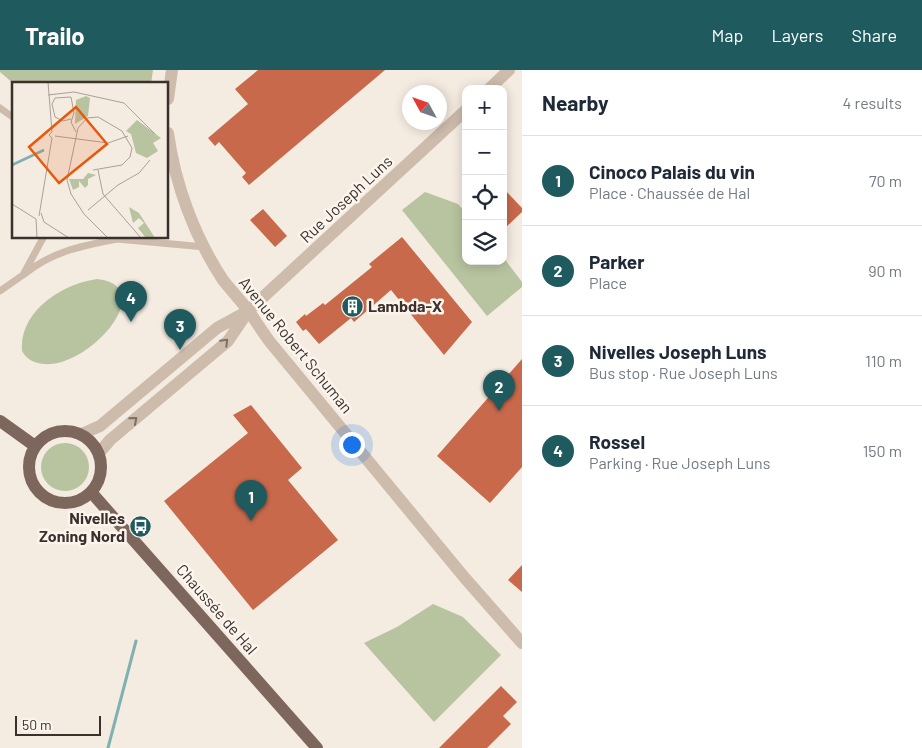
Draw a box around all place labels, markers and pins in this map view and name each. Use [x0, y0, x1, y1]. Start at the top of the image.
pin: 4 [115, 281, 147, 322]
building icon: Lambda-X [340, 294, 364, 318]
place label: Lambda-X [368, 296, 442, 315]
pin: 3 [164, 309, 196, 350]
pin: 2 [483, 370, 515, 411]
pin: 1 [235, 480, 267, 521]
place label: Nivelles Zoning Nord [39, 508, 125, 545]
bus stop icon: Nivelles Zoning Nord [129, 515, 153, 539]

